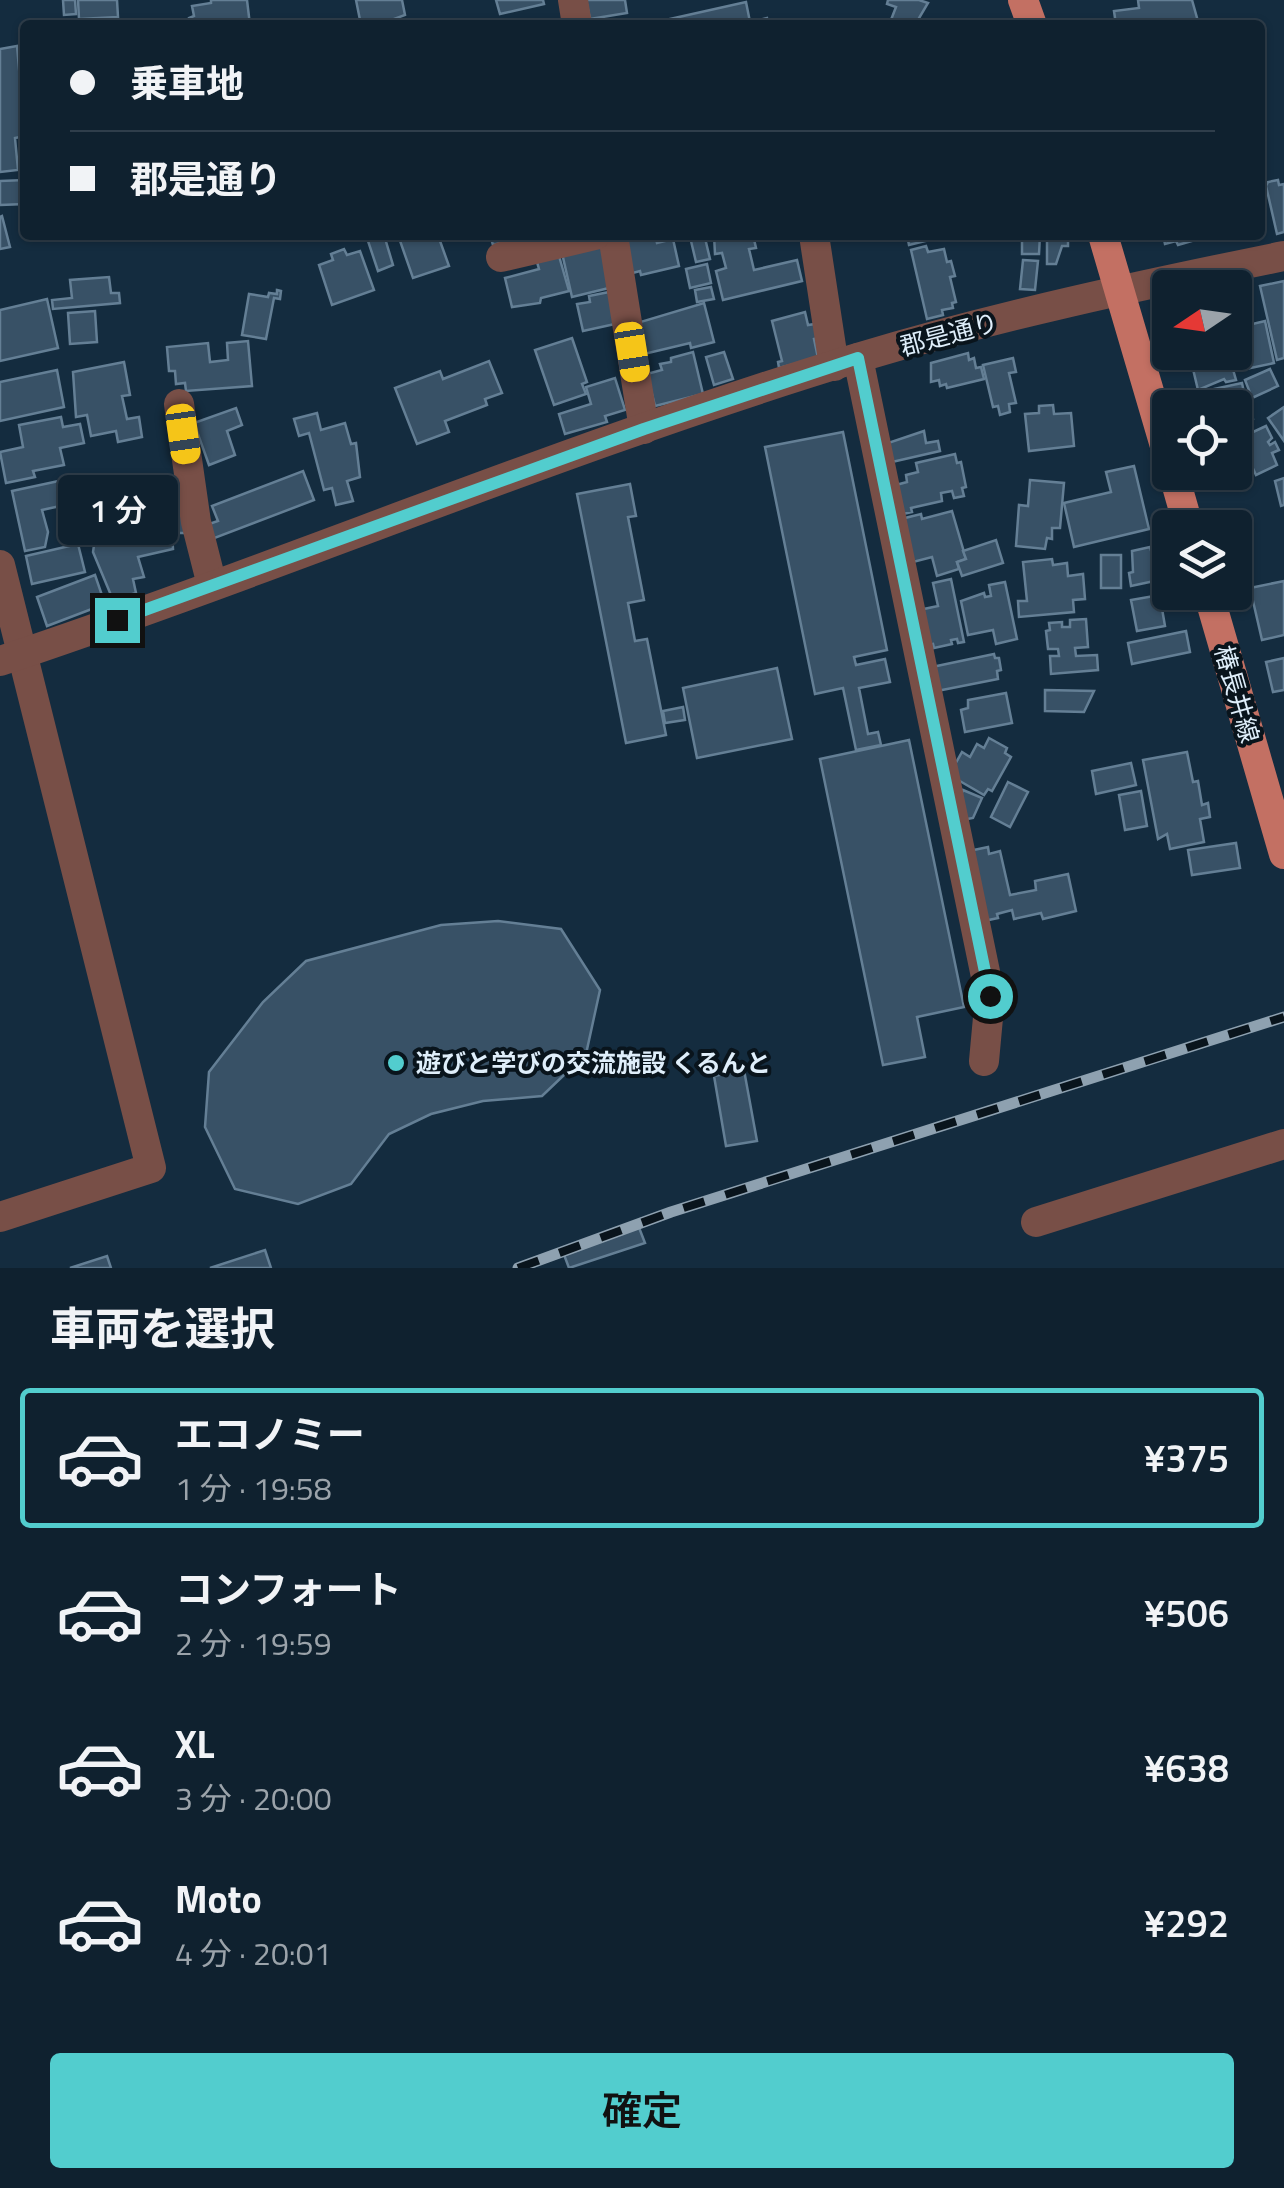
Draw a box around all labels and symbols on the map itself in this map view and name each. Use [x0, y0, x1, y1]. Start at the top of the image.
north arrow [1152, 270, 1252, 370]
street label: 郡是通り [896, 303, 1002, 365]
car [612, 320, 652, 384]
car [164, 402, 202, 466]
callout: 1 分 [57, 475, 177, 545]
route end [95, 598, 140, 643]
street label: 椿長井線 [1205, 641, 1269, 747]
route start [968, 974, 1013, 1019]
place label: 遊びと学びの交流施設 くるんと [416, 1044, 771, 1082]
marker: 遊びと学びの交流施設 くるんと [385, 1052, 407, 1074]

